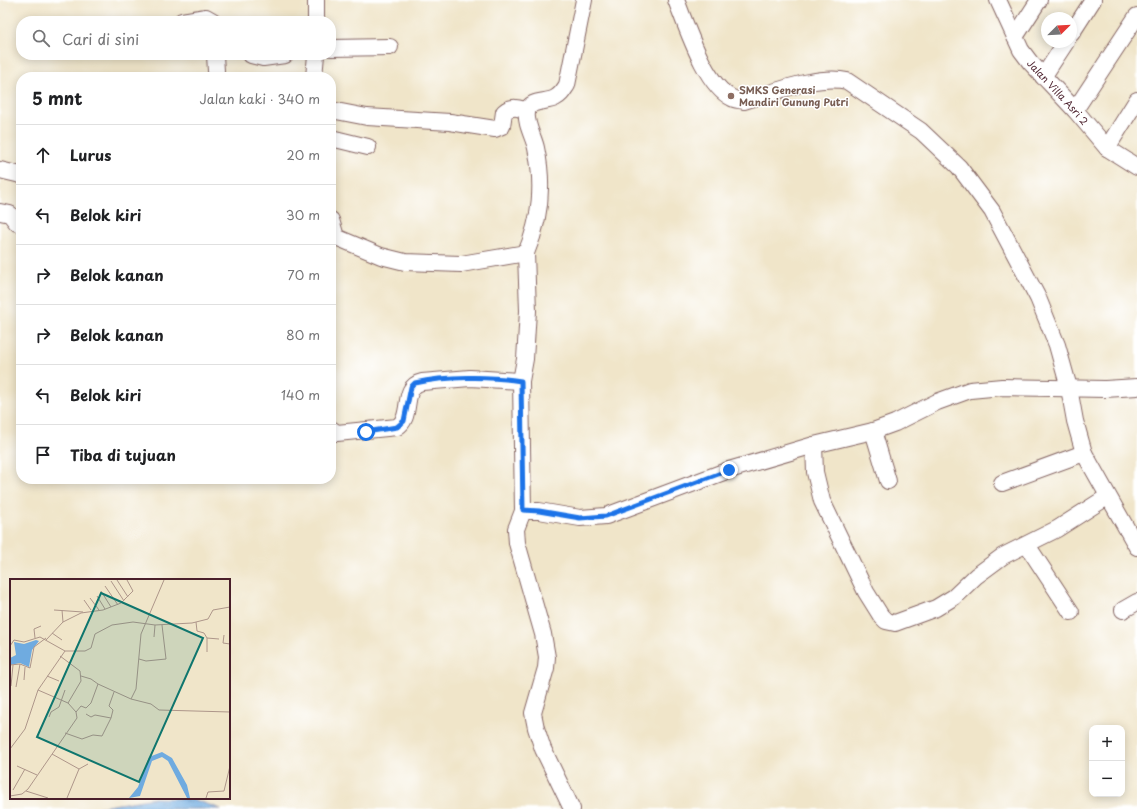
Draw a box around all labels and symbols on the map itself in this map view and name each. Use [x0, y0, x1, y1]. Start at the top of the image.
north arrow [1041, 12, 1077, 48]
street label: Jalan Villa Asri 2 [1024, 56, 1092, 128]
place label: SMKS Generasi Mandiri Gunung Putri [739, 82, 849, 109]
marker: SMKS Generasi Mandiri Gunung Putri [726, 91, 736, 101]
route start [357, 423, 375, 441]
route end [720, 461, 738, 479]
inset map [10, 579, 230, 799]

